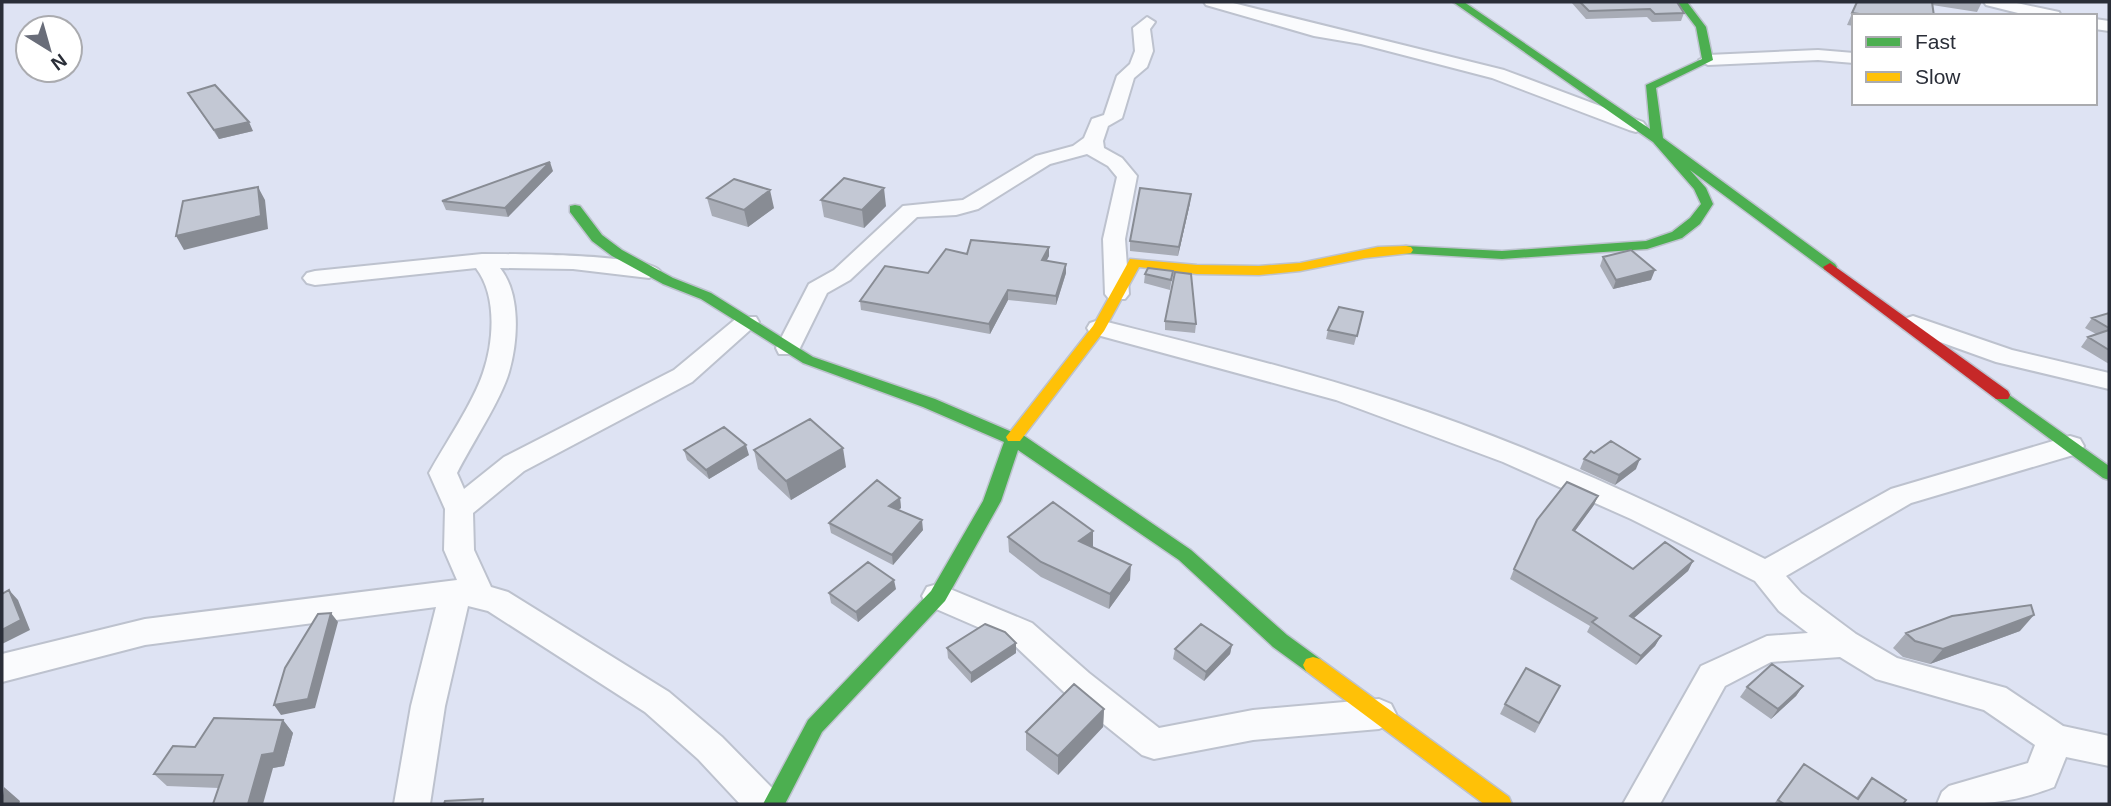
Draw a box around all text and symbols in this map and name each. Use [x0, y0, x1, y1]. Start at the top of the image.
north arrow [14, 14, 84, 84]
legend [1852, 14, 2097, 105]
text: Fast [1915, 30, 1956, 53]
text: N [47, 50, 71, 75]
text: Slow [1915, 65, 1961, 88]

